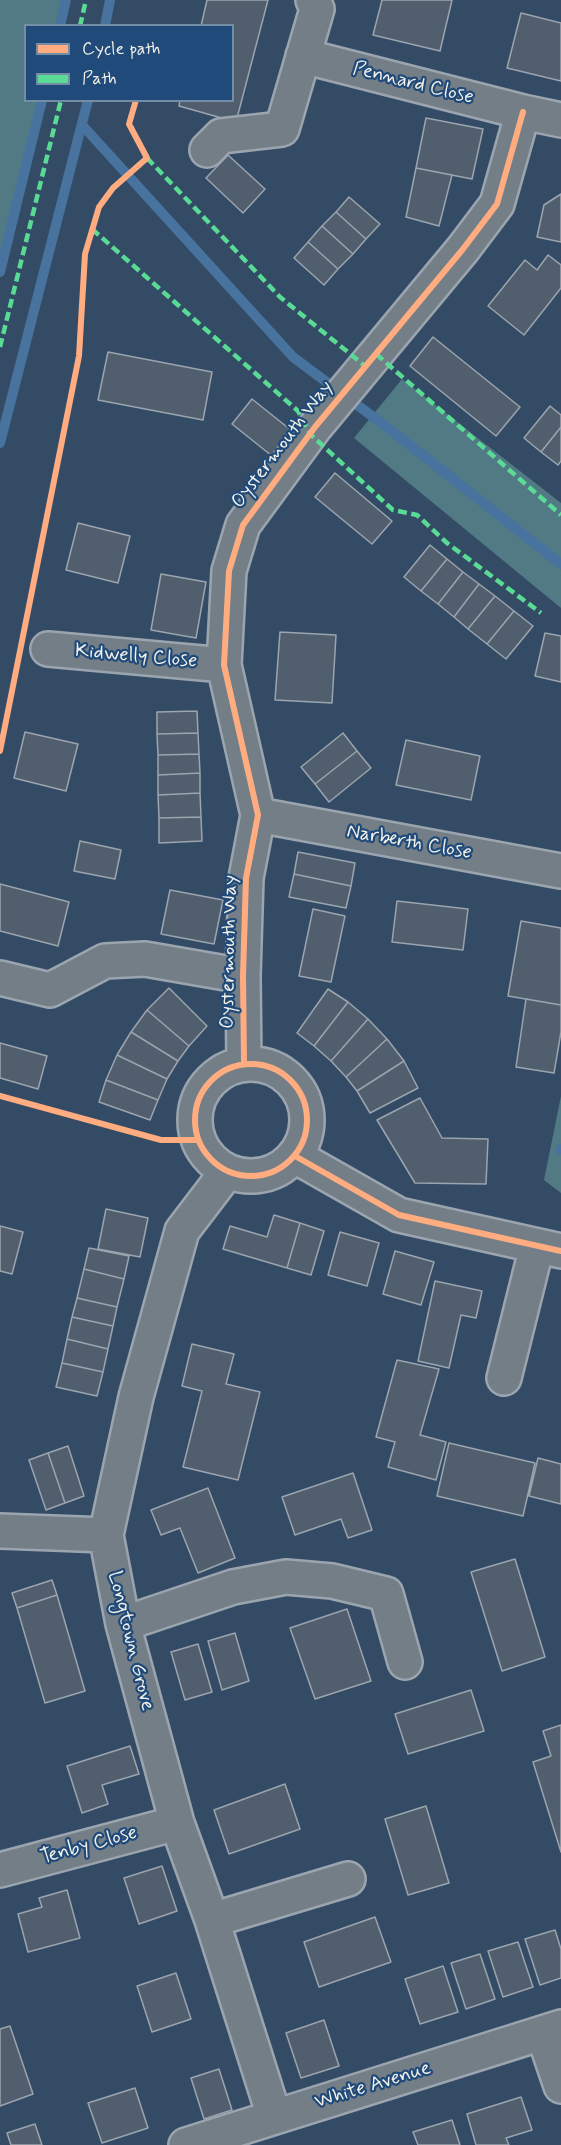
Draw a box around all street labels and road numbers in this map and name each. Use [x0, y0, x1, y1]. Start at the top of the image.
street label: Pennard Close [350, 57, 476, 111]
street label: Oystermouth Way [227, 376, 339, 514]
street label: Kidwelly Close [74, 640, 198, 674]
street label: Narberth Close [345, 820, 473, 866]
street label: Oystermouth Way [217, 875, 243, 1029]
street label: Longtown Grove [101, 1569, 159, 1713]
street label: Tenby Close [38, 1822, 140, 1870]
street label: White Avenue [312, 2057, 434, 2115]

